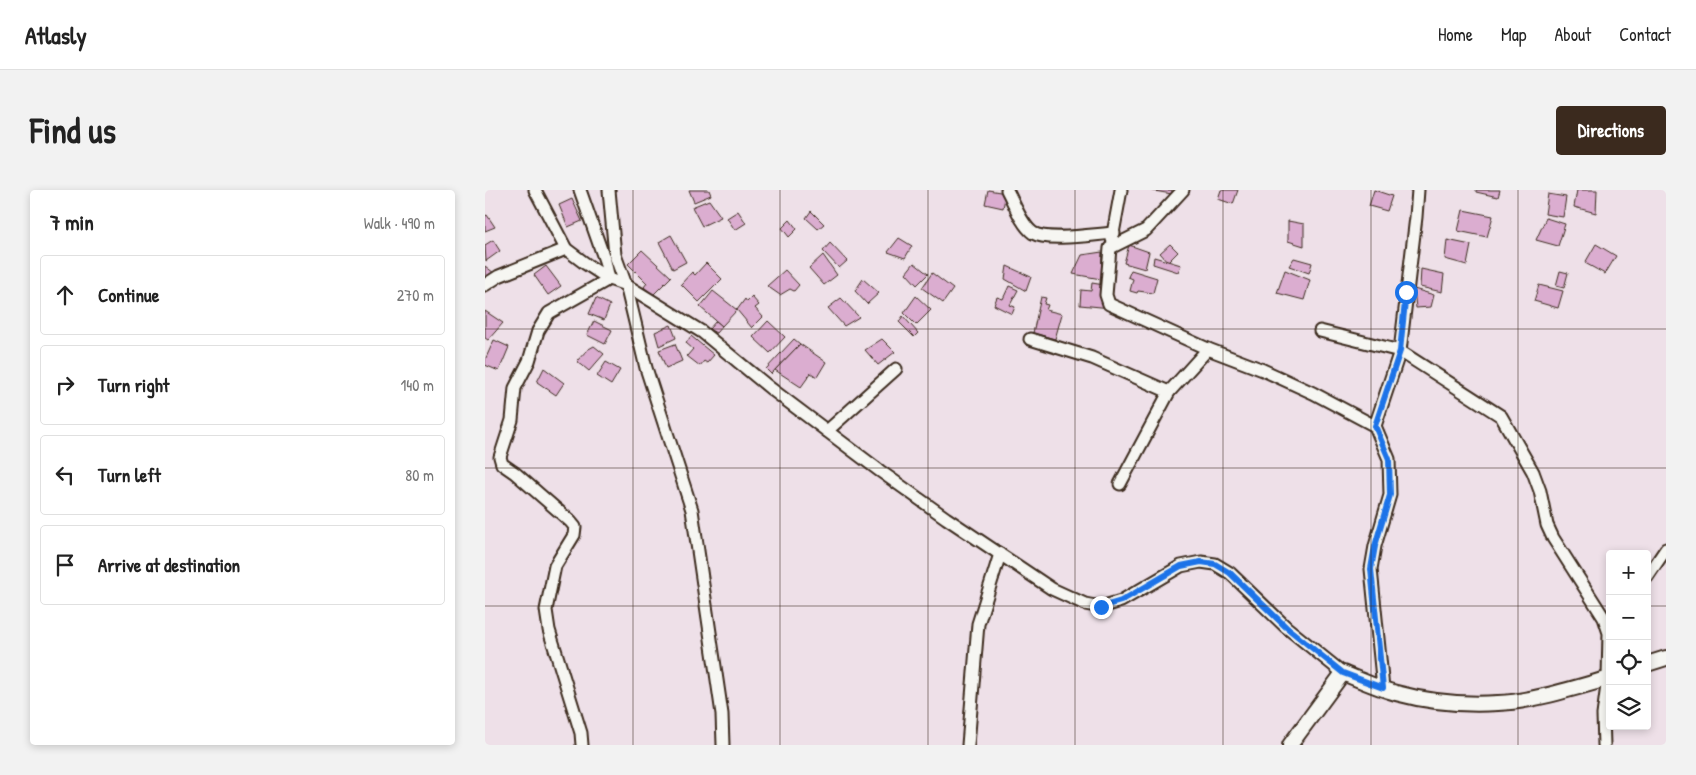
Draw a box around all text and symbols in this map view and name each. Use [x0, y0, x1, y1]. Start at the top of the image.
text: Atlasly [25, 19, 87, 51]
text: Home [1438, 22, 1473, 47]
text: Map [1501, 22, 1526, 47]
text: About [1554, 22, 1591, 47]
text: Contact [1619, 22, 1671, 47]
button: Directions [1556, 106, 1666, 155]
text: Find us [30, 107, 116, 154]
text: 7 min [50, 208, 94, 237]
text: Walk · 490 m [364, 212, 435, 234]
icon: ahead [51, 281, 79, 309]
route start [1395, 281, 1418, 304]
text: Continue [98, 282, 159, 308]
text: 270 m [397, 284, 434, 306]
icon: right [51, 371, 79, 399]
text: Turn right [98, 372, 169, 398]
text: 140 m [400, 374, 434, 396]
icon: left [51, 461, 79, 489]
text: Turn left [98, 462, 161, 488]
text: 80 m [405, 464, 434, 486]
map controls [1606, 550, 1651, 730]
button: + [1606, 550, 1651, 595]
icon: arrive [51, 551, 79, 579]
text: Arrive at destination [98, 552, 240, 578]
button: − [1606, 595, 1651, 640]
route end [1090, 596, 1113, 619]
button: locate [1606, 640, 1651, 685]
button: layers [1606, 685, 1651, 730]

